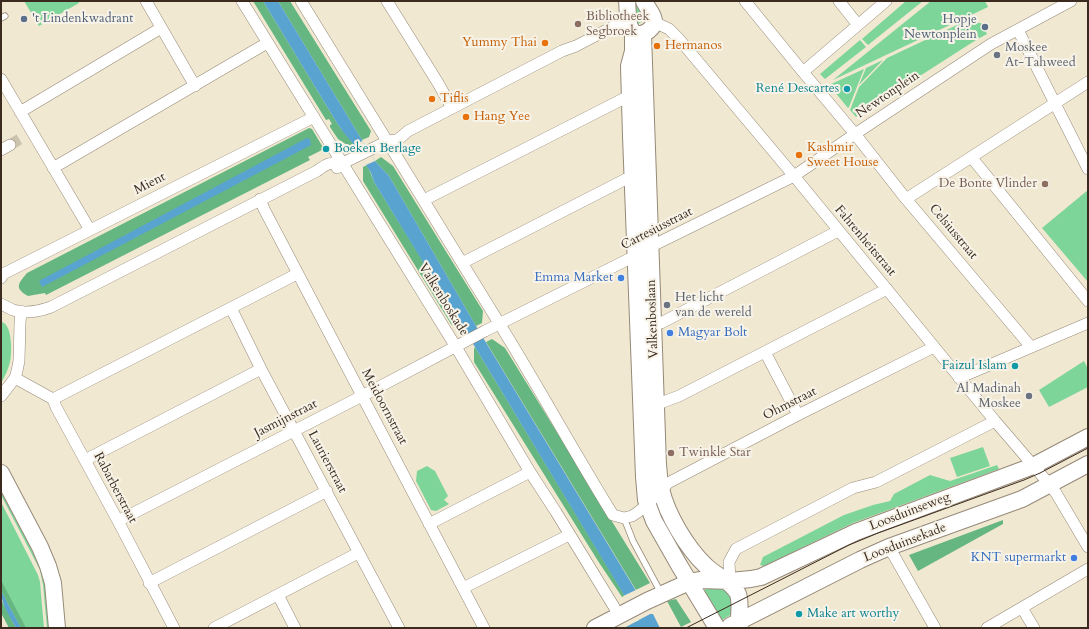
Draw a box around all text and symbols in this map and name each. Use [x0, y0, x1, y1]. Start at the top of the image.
place label: Bibliotheek Segbroek [586, 9, 649, 40]
place label: 't Lindenkwadrant [32, 11, 133, 27]
place label: Hopje Newtonplein [904, 12, 977, 43]
marker: 't Lindenkwadrant [19, 14, 29, 24]
marker: Bibliotheek Segbroek [573, 19, 583, 29]
marker: Hopje Newtonplein [980, 22, 990, 32]
place label: Yummy Thai [462, 35, 537, 51]
marker: Yummy Thai [540, 38, 550, 48]
place label: Hermanos [665, 38, 722, 54]
place label: Moskee At-Tahweed [1005, 40, 1076, 71]
marker: Hermanos [652, 41, 662, 51]
marker: Moskee At-Tahweed [992, 50, 1002, 60]
street label: Newtonplein [853, 68, 923, 122]
place label: René Descartes [756, 81, 839, 97]
marker: René Descartes [842, 84, 852, 94]
place label: Tiflis [440, 91, 469, 107]
marker: Tiflis [427, 94, 437, 104]
place label: Hang Yee [474, 109, 530, 125]
marker: Hang Yee [461, 112, 471, 122]
place label: Kashmir Sweet House [807, 140, 879, 171]
place label: Boeken Berlage [334, 141, 421, 157]
marker: Boeken Berlage [321, 144, 331, 154]
marker: Kashmir Sweet House [794, 150, 804, 160]
street label: Mient [132, 169, 168, 199]
place label: De Bonte Vlinder [939, 176, 1037, 192]
marker: De Bonte Vlinder [1040, 179, 1050, 189]
street label: Celsiusstraat [925, 201, 981, 263]
street label: Fahrenheitstraat [831, 202, 899, 280]
street label: Cartesiusstraat [619, 204, 695, 254]
street label: Valkenboskade [415, 261, 471, 339]
place label: Emma Market [534, 270, 613, 286]
marker: Emma Market [616, 273, 626, 283]
street label: Valkenboslaan [644, 279, 662, 359]
place label: Het licht van de wereld [675, 290, 752, 321]
marker: Het licht van de wereld [662, 300, 672, 310]
place label: Magyar Bolt [678, 325, 747, 341]
marker: Magyar Bolt [665, 328, 675, 338]
place label: Faizul Islam [942, 358, 1007, 374]
marker: Faizul Islam [1010, 361, 1020, 371]
street label: Meidoornstraat [358, 366, 410, 448]
place label: Al Madinah Moskee [956, 381, 1021, 412]
street label: Ohmstraat [761, 384, 819, 424]
marker: Al Madinah Moskee [1024, 391, 1034, 401]
street label: Jasmijnstraat [252, 396, 320, 442]
street label: Laurierstraat [304, 428, 350, 496]
place label: Twinkle Star [679, 445, 751, 461]
marker: Twinkle Star [666, 448, 676, 458]
street label: Rabarberstraat [90, 450, 140, 526]
street label: Loosduinseweg [867, 489, 953, 535]
street label: Loosduinsekade [862, 520, 948, 566]
place label: KNT supermarkt [971, 550, 1066, 566]
marker: KNT supermarkt [1069, 553, 1079, 563]
place label: Make art worthy [807, 606, 899, 622]
marker: Make art worthy [794, 609, 804, 619]

